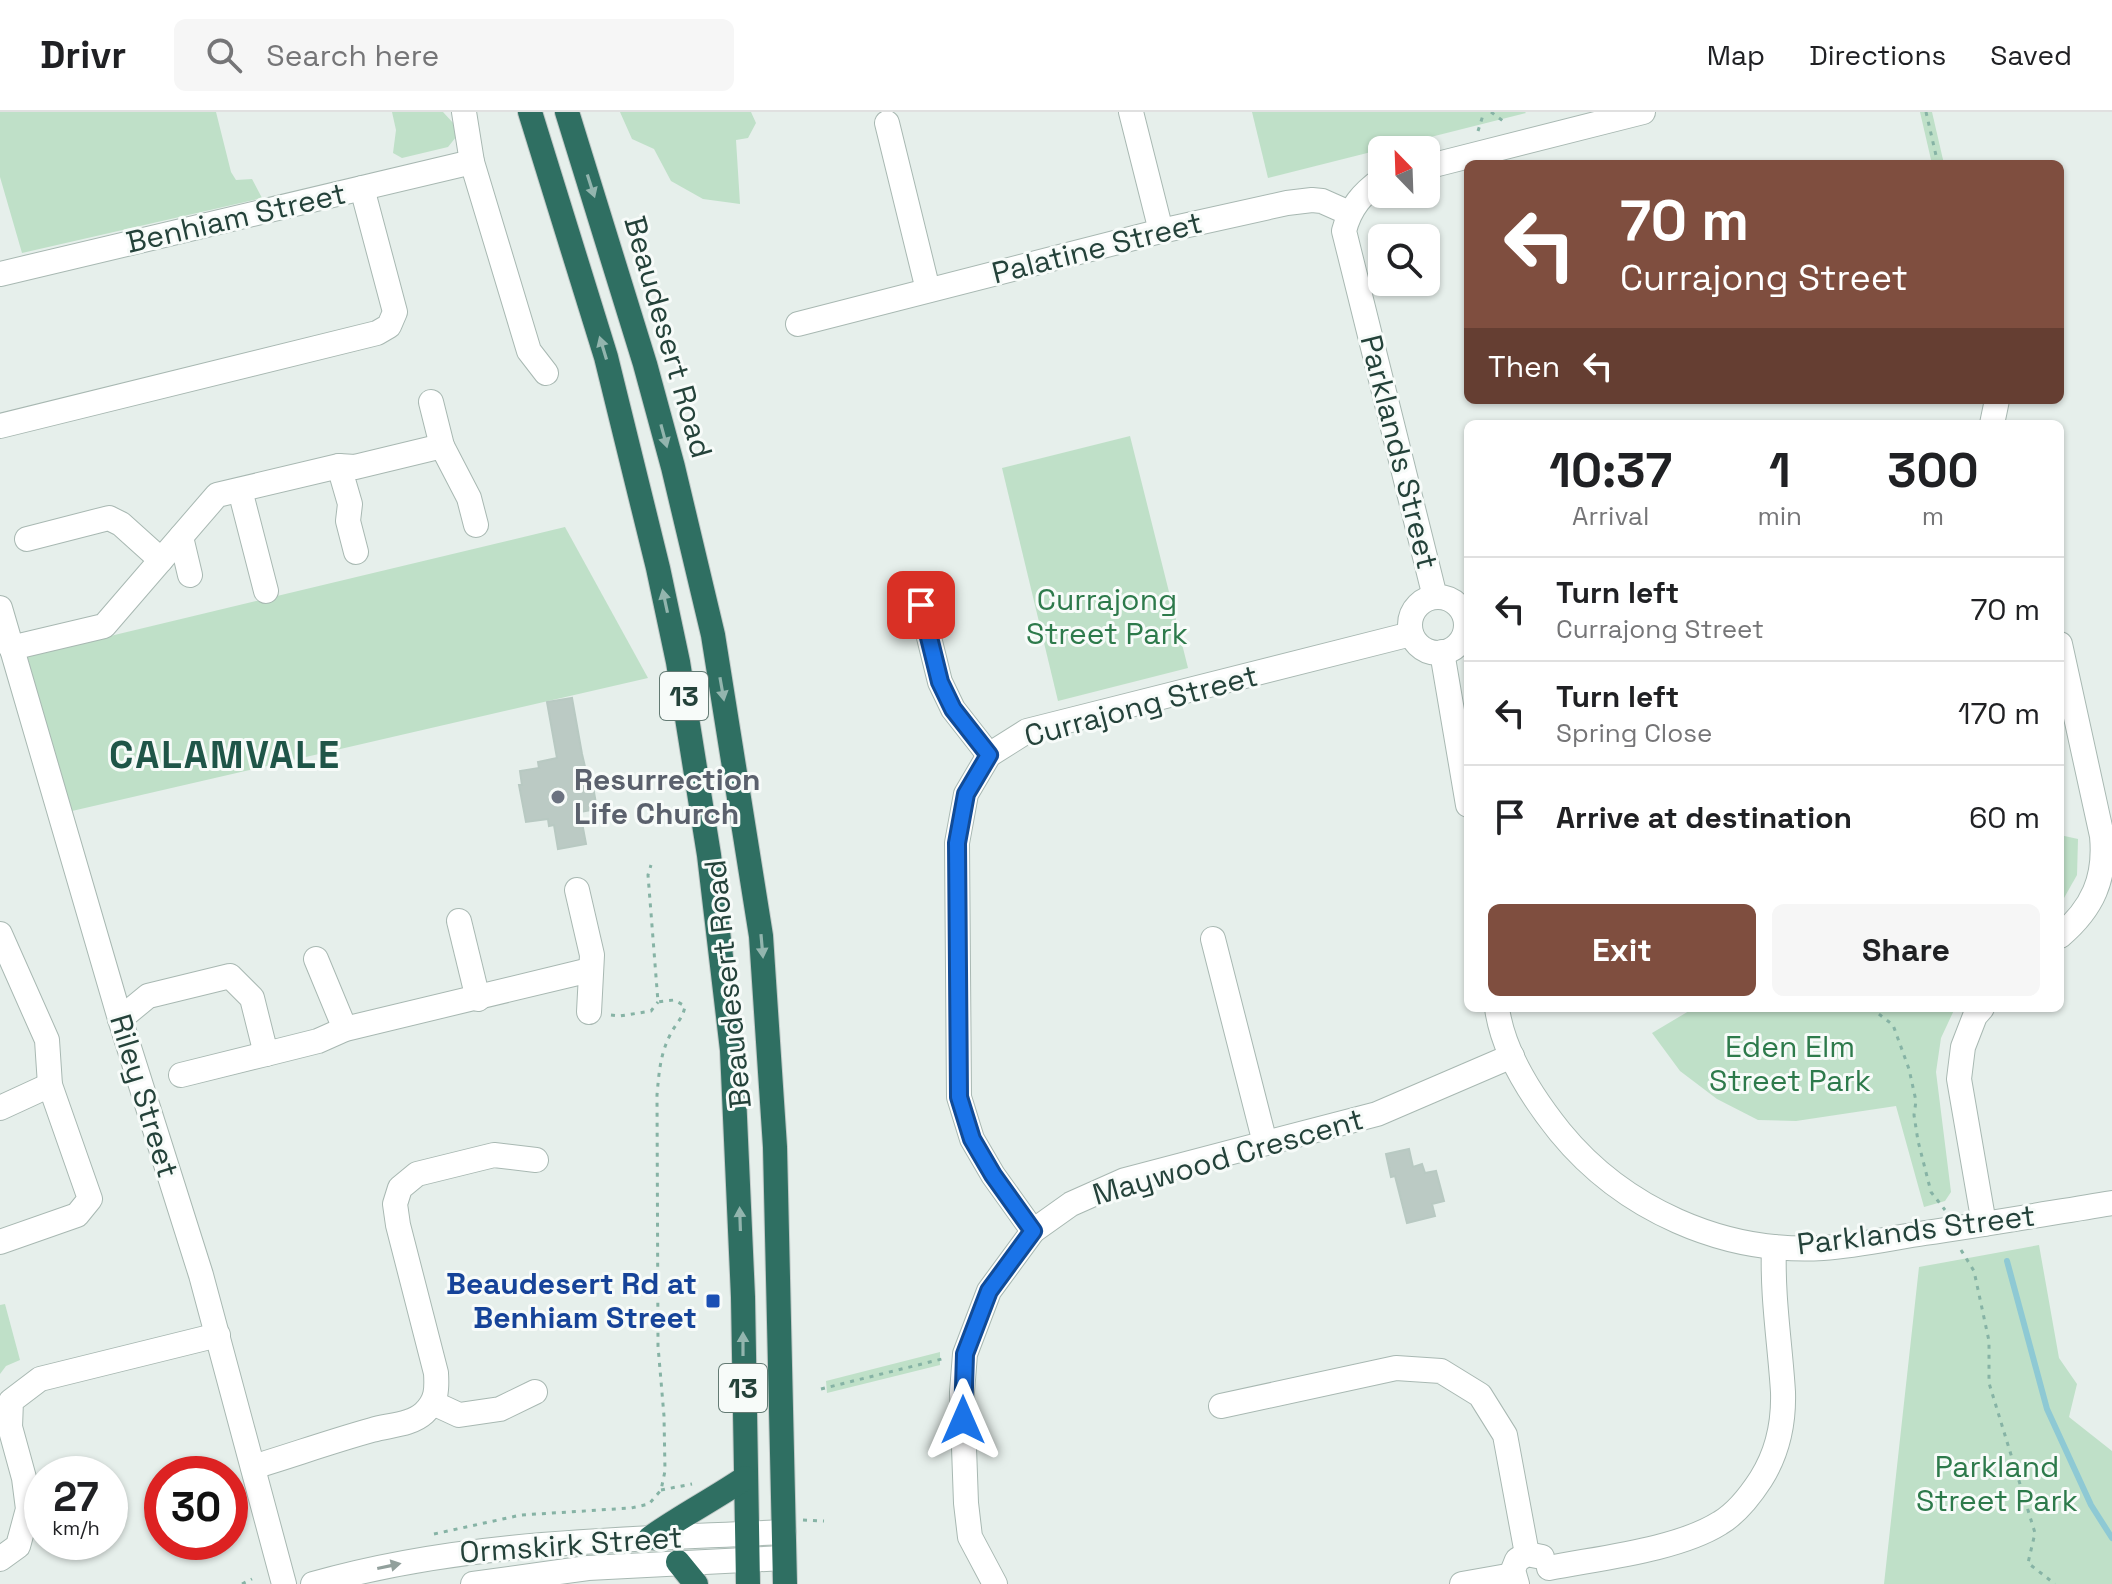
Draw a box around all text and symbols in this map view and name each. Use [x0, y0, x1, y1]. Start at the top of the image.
search box [174, 19, 734, 91]
text: Drivr [40, 31, 126, 79]
icon: search [202, 33, 246, 77]
text: Search here [266, 36, 439, 75]
text: Map [1707, 37, 1765, 73]
text: Directions [1809, 37, 1946, 73]
text: Saved [1990, 37, 2072, 73]
north arrow [1368, 136, 1440, 208]
map controls [1368, 136, 1440, 296]
street label: Benhiam Street [122, 173, 349, 262]
one-way arrow [585, 175, 597, 199]
text: 70 m [1620, 185, 1749, 256]
icon: left [1488, 192, 1592, 296]
street label: Palatine Street [988, 203, 1206, 292]
street label: Beaudesert Road [615, 211, 722, 462]
button: search [1368, 224, 1440, 296]
text: Currajong Street [1620, 255, 1908, 301]
street label: Parklands Street [1352, 331, 1447, 573]
one-way arrow [596, 336, 609, 360]
icon: left [1576, 344, 1620, 388]
text: Then [1488, 347, 1560, 386]
one-way arrow [659, 423, 671, 448]
text: 10:37 [1549, 440, 1672, 501]
text: 1 [1769, 440, 1791, 501]
text: 300 [1887, 440, 1979, 501]
text: Arrival [1572, 499, 1649, 533]
text: min [1757, 499, 1802, 533]
text: m [1922, 499, 1944, 533]
pin [887, 571, 955, 639]
text: Turn left [1556, 573, 1679, 612]
park label: Currajong Street Park [1026, 580, 1188, 653]
icon: arrive [899, 583, 943, 627]
icon: left [1488, 587, 1532, 631]
one-way arrow [658, 588, 671, 613]
text: 70 m [1971, 590, 2040, 629]
text: Currajong Street [1556, 612, 1764, 646]
street label: Currajong Street [1020, 656, 1262, 755]
road number: 13 [660, 672, 708, 720]
one-way arrow [716, 677, 729, 702]
text: Turn left [1556, 677, 1679, 716]
icon: left [1488, 691, 1532, 735]
text: 170 m [1958, 694, 2040, 733]
text: Spring Close [1556, 716, 1712, 750]
district label: CALAMVALE [109, 731, 341, 779]
place label: Resurrection Life Church [574, 760, 761, 833]
marker: Resurrection Life Church [549, 788, 567, 806]
icon: arrive [1488, 795, 1532, 839]
text: Arrive at destination [1556, 798, 1852, 837]
text: 60 m [1969, 798, 2040, 837]
street label: Beaudesert Road [695, 858, 760, 1110]
button: Exit [1488, 904, 1756, 996]
button: Share [1772, 904, 2040, 996]
one-way arrow [755, 934, 768, 959]
street label: Riley Street [101, 1009, 188, 1182]
park label: Eden Elm Street Park [1709, 1027, 1871, 1100]
street label: Maywood Crescent [1088, 1099, 1368, 1214]
street label: Parklands Street [1795, 1196, 2037, 1263]
one-way arrow [734, 1206, 747, 1231]
place label: Beaudesert Rd at Benhiam Street [446, 1264, 697, 1337]
marker: Beaudesert Rd at Benhiam Street [704, 1292, 722, 1310]
one-way arrow [737, 1331, 749, 1356]
road number: 13 [719, 1364, 767, 1412]
position arrow [921, 1378, 1005, 1462]
park label: Parkland Street Park [1916, 1447, 2078, 1520]
speed limit sign: 30 [144, 1456, 248, 1560]
text: 27 [53, 1472, 99, 1523]
text: km/h [52, 1515, 100, 1541]
street label: Ormskirk Street [458, 1517, 684, 1572]
one-way arrow [376, 1559, 401, 1572]

